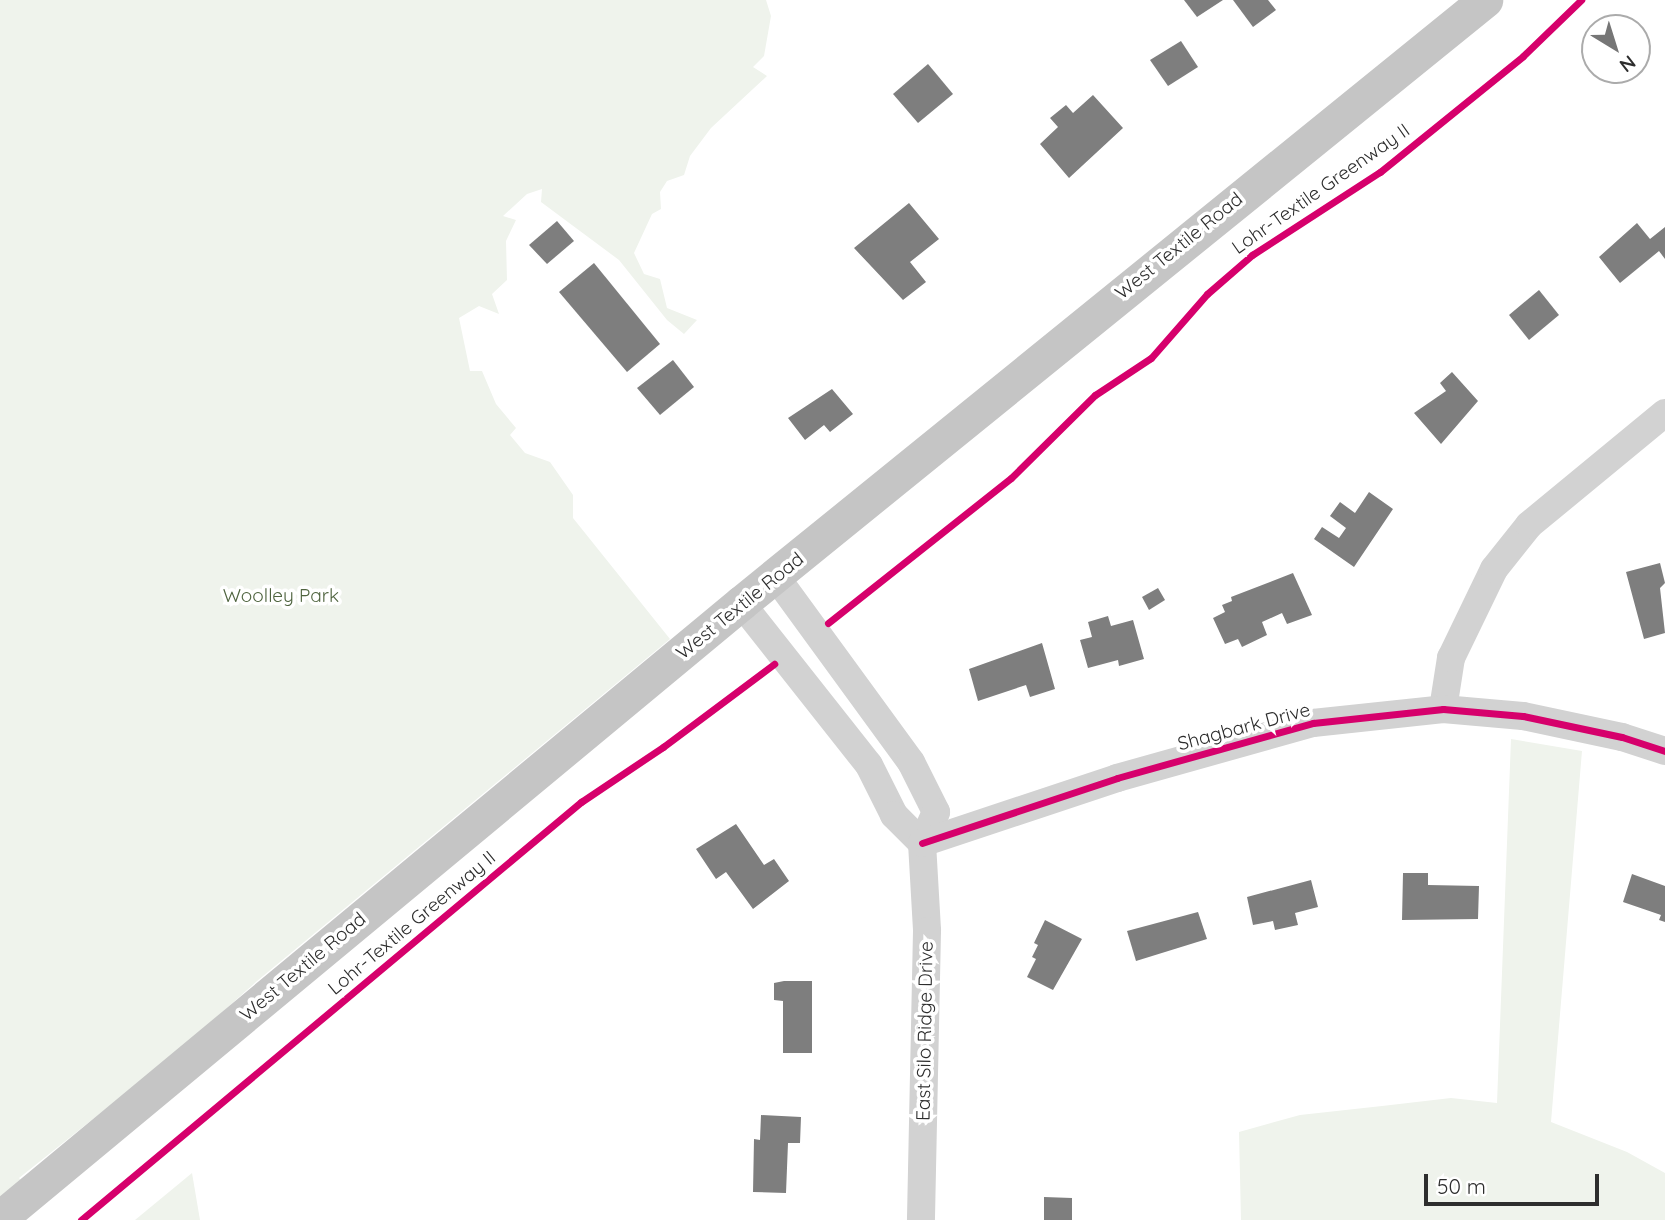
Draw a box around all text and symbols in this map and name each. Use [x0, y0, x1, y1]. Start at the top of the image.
north arrow [1581, 14, 1651, 84]
text: N [1615, 50, 1641, 78]
street label: Lohr-Textile Greenway II [1228, 119, 1414, 259]
street label: West Textile Road [1111, 188, 1247, 304]
street label: West Textile Road [672, 548, 808, 664]
park label: Woolley Park [223, 585, 339, 607]
street label: Shagbark Drive [1175, 698, 1313, 756]
street label: Lohr-Textile Greenway II [324, 846, 500, 1000]
street label: West Textile Road [236, 908, 370, 1026]
street label: East Silo Ridge Drive [912, 941, 938, 1121]
scale bar [1427, 1160, 1602, 1204]
text: 50 m [1437, 1173, 1486, 1199]

